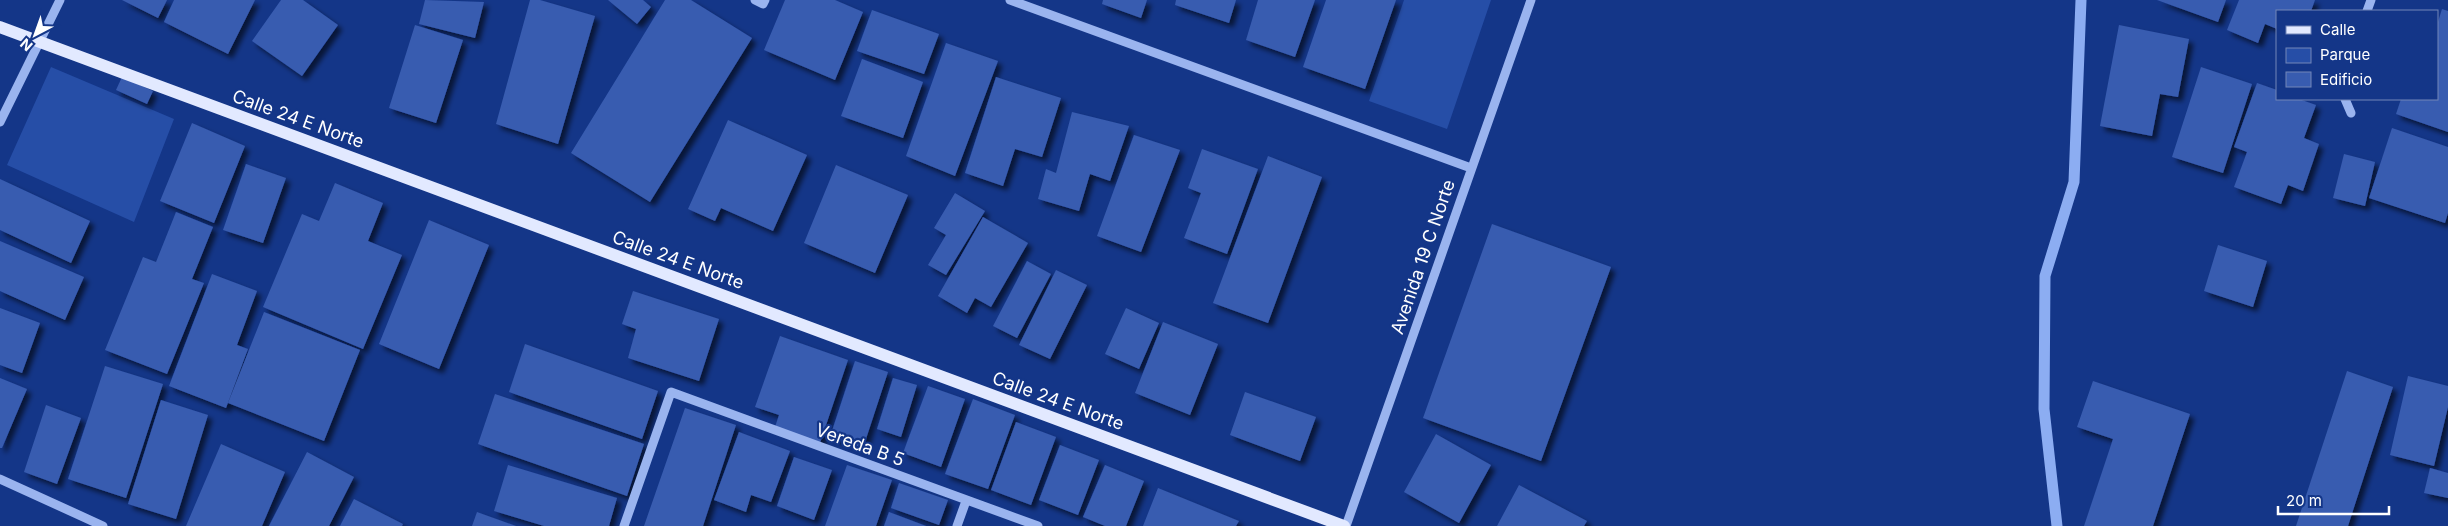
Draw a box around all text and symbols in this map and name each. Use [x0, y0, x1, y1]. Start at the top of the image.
north arrow [10, 10, 60, 60]
legend [2276, 10, 2438, 100]
text: Calle [2320, 20, 2355, 39]
text: N [17, 35, 36, 55]
text: Parque [2320, 45, 2370, 64]
text: Edificio [2320, 70, 2372, 89]
street label: Calle 24 E Norte [230, 85, 367, 152]
street label: Avenida 19 C Norte [1386, 177, 1459, 337]
street label: Calle 24 E Norte [610, 226, 747, 293]
street label: Calle 24 E Norte [990, 367, 1127, 434]
street label: Vereda B 5 [813, 419, 907, 470]
scale bar [2278, 484, 2389, 516]
text: 20 m [2286, 491, 2322, 510]

